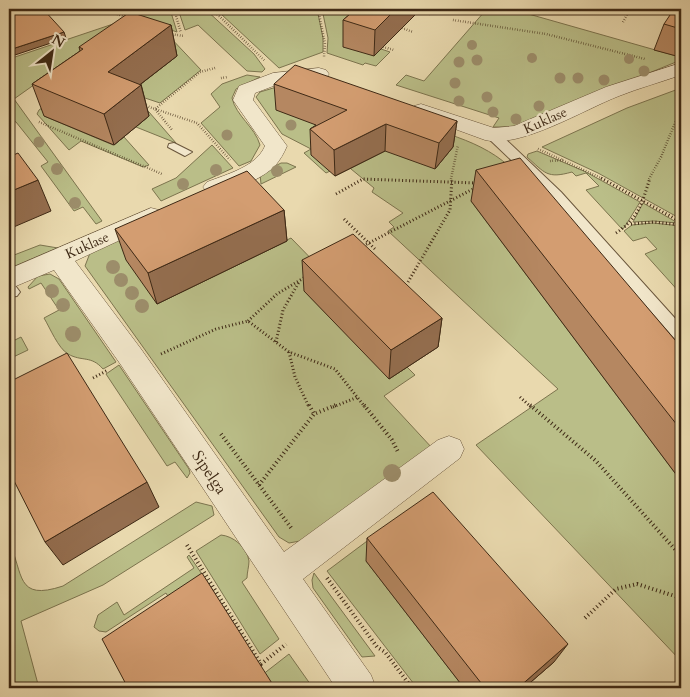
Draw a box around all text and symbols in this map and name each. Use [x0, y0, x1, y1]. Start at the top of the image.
north arrow [28, 28, 78, 78]
text: N [48, 30, 68, 52]
street label: Kuklase [520, 102, 570, 139]
street label: Kuklase [62, 227, 112, 264]
street label: Sipelga [187, 446, 232, 499]

